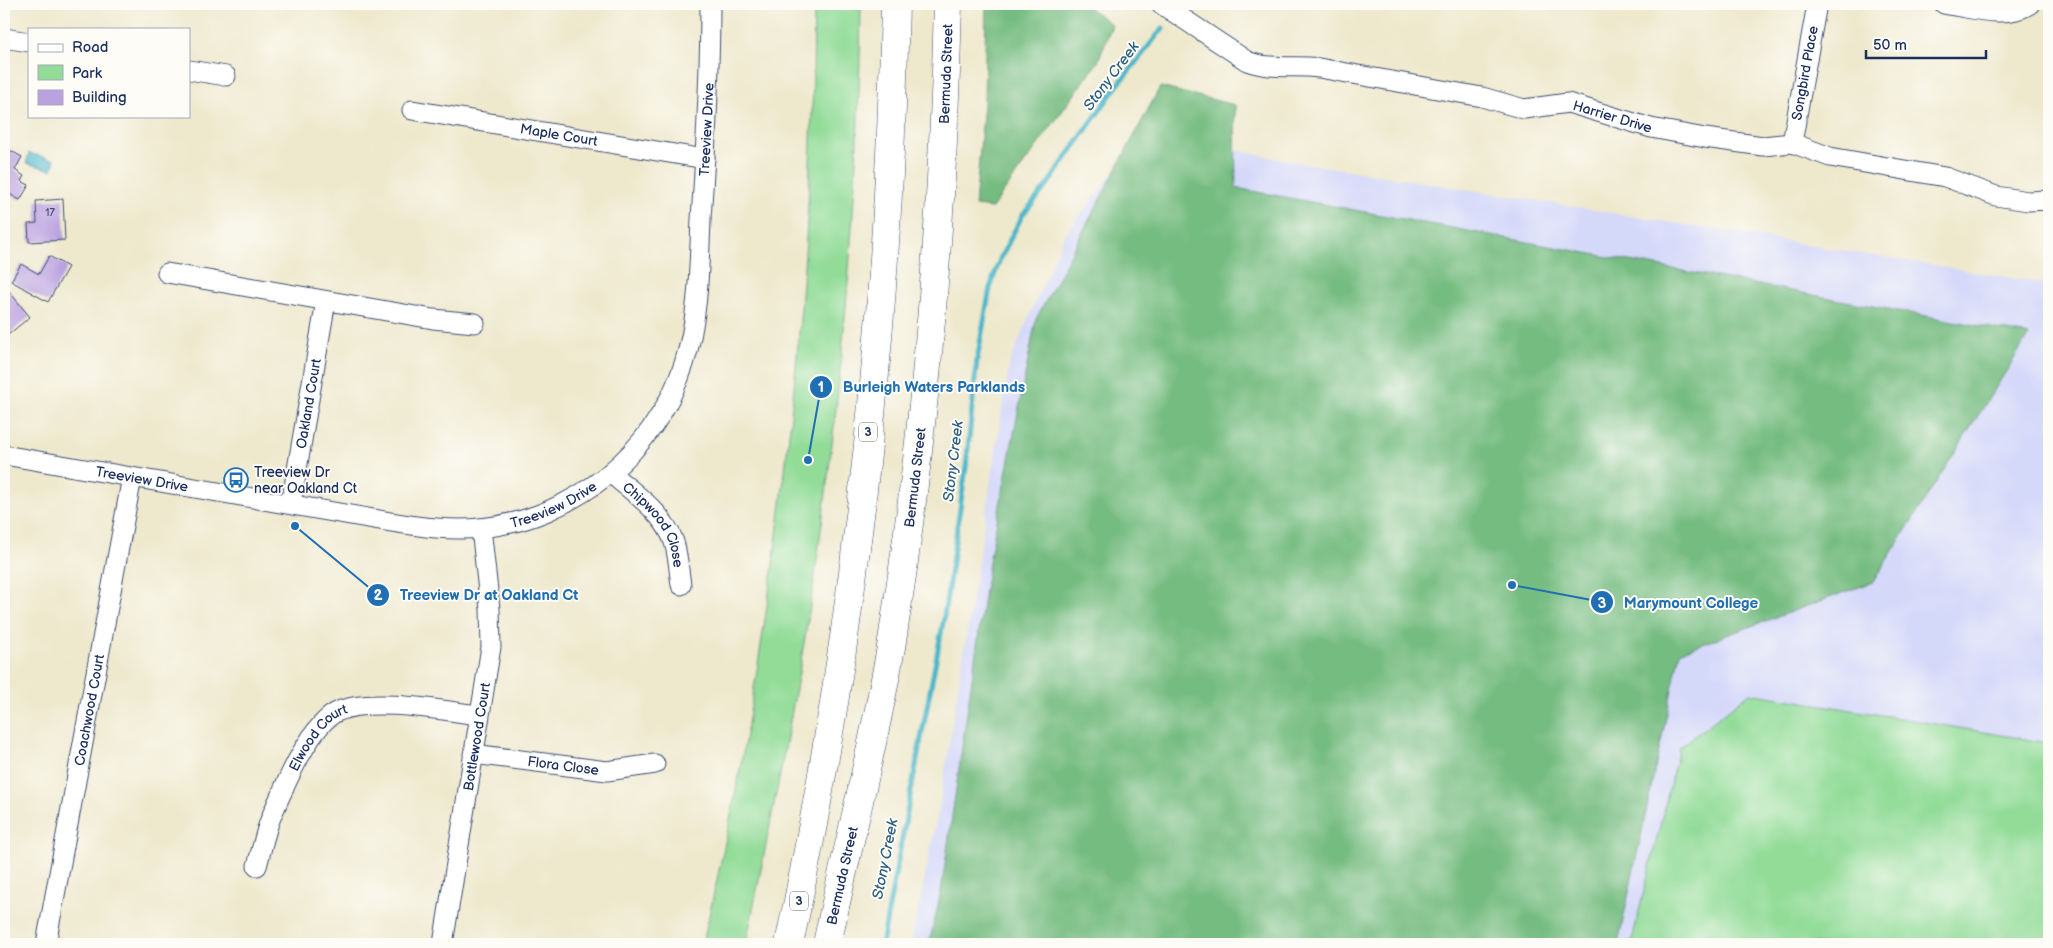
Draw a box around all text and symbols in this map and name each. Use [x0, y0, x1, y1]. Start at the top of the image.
street label: Bermuda Street [936, 23, 957, 124]
street label: Songbird Place [1788, 25, 1822, 122]
legend [28, 28, 190, 118]
scale bar [1866, 28, 1986, 60]
text: 50 m [1873, 36, 1907, 55]
water label: Stony Creek [1079, 37, 1144, 115]
text: Road [72, 38, 108, 57]
text: Park [72, 64, 103, 83]
street label: Treeview Drive [696, 83, 718, 177]
text: Building [72, 88, 127, 107]
street label: Harrier Drive [1571, 97, 1654, 137]
street label: Maple Court [519, 120, 600, 150]
house number: 17 [45, 206, 55, 219]
street label: Oakland Court [293, 357, 325, 450]
callout: Burleigh Waters Parklands [808, 372, 1036, 402]
text: 1 [818, 378, 824, 397]
text: Burleigh Waters Parklands [843, 378, 1025, 397]
water label: Stony Creek [939, 419, 968, 503]
road number: 3 [859, 422, 877, 442]
street label: Bermuda Street [901, 426, 930, 528]
street label: Treeview Drive [94, 463, 189, 496]
place label: Treeview Dr near Oakland Ct [254, 464, 358, 497]
bus stop icon: Treeview Dr near Oakland Ct [223, 467, 249, 493]
street label: Treeview Drive [509, 478, 600, 532]
street label: Chipwood Close [619, 479, 687, 569]
callout: Treeview Dr at Oakland Ct [365, 580, 589, 610]
text: 2 [374, 586, 383, 605]
text: Treeview Dr at Oakland Ct [400, 586, 578, 605]
callout: Marymount College [1589, 587, 1768, 617]
text: 3 [1598, 594, 1607, 613]
text: Marymount College [1624, 594, 1759, 613]
street label: Coachwood Court [71, 652, 108, 767]
street label: Bottlewood Court [460, 681, 494, 792]
street label: Elwood Court [285, 700, 350, 774]
street label: Flora Close [526, 753, 600, 779]
water label: Stony Creek [868, 817, 903, 901]
street label: Bermuda Street [823, 824, 862, 926]
road number: 3 [790, 891, 808, 910]

